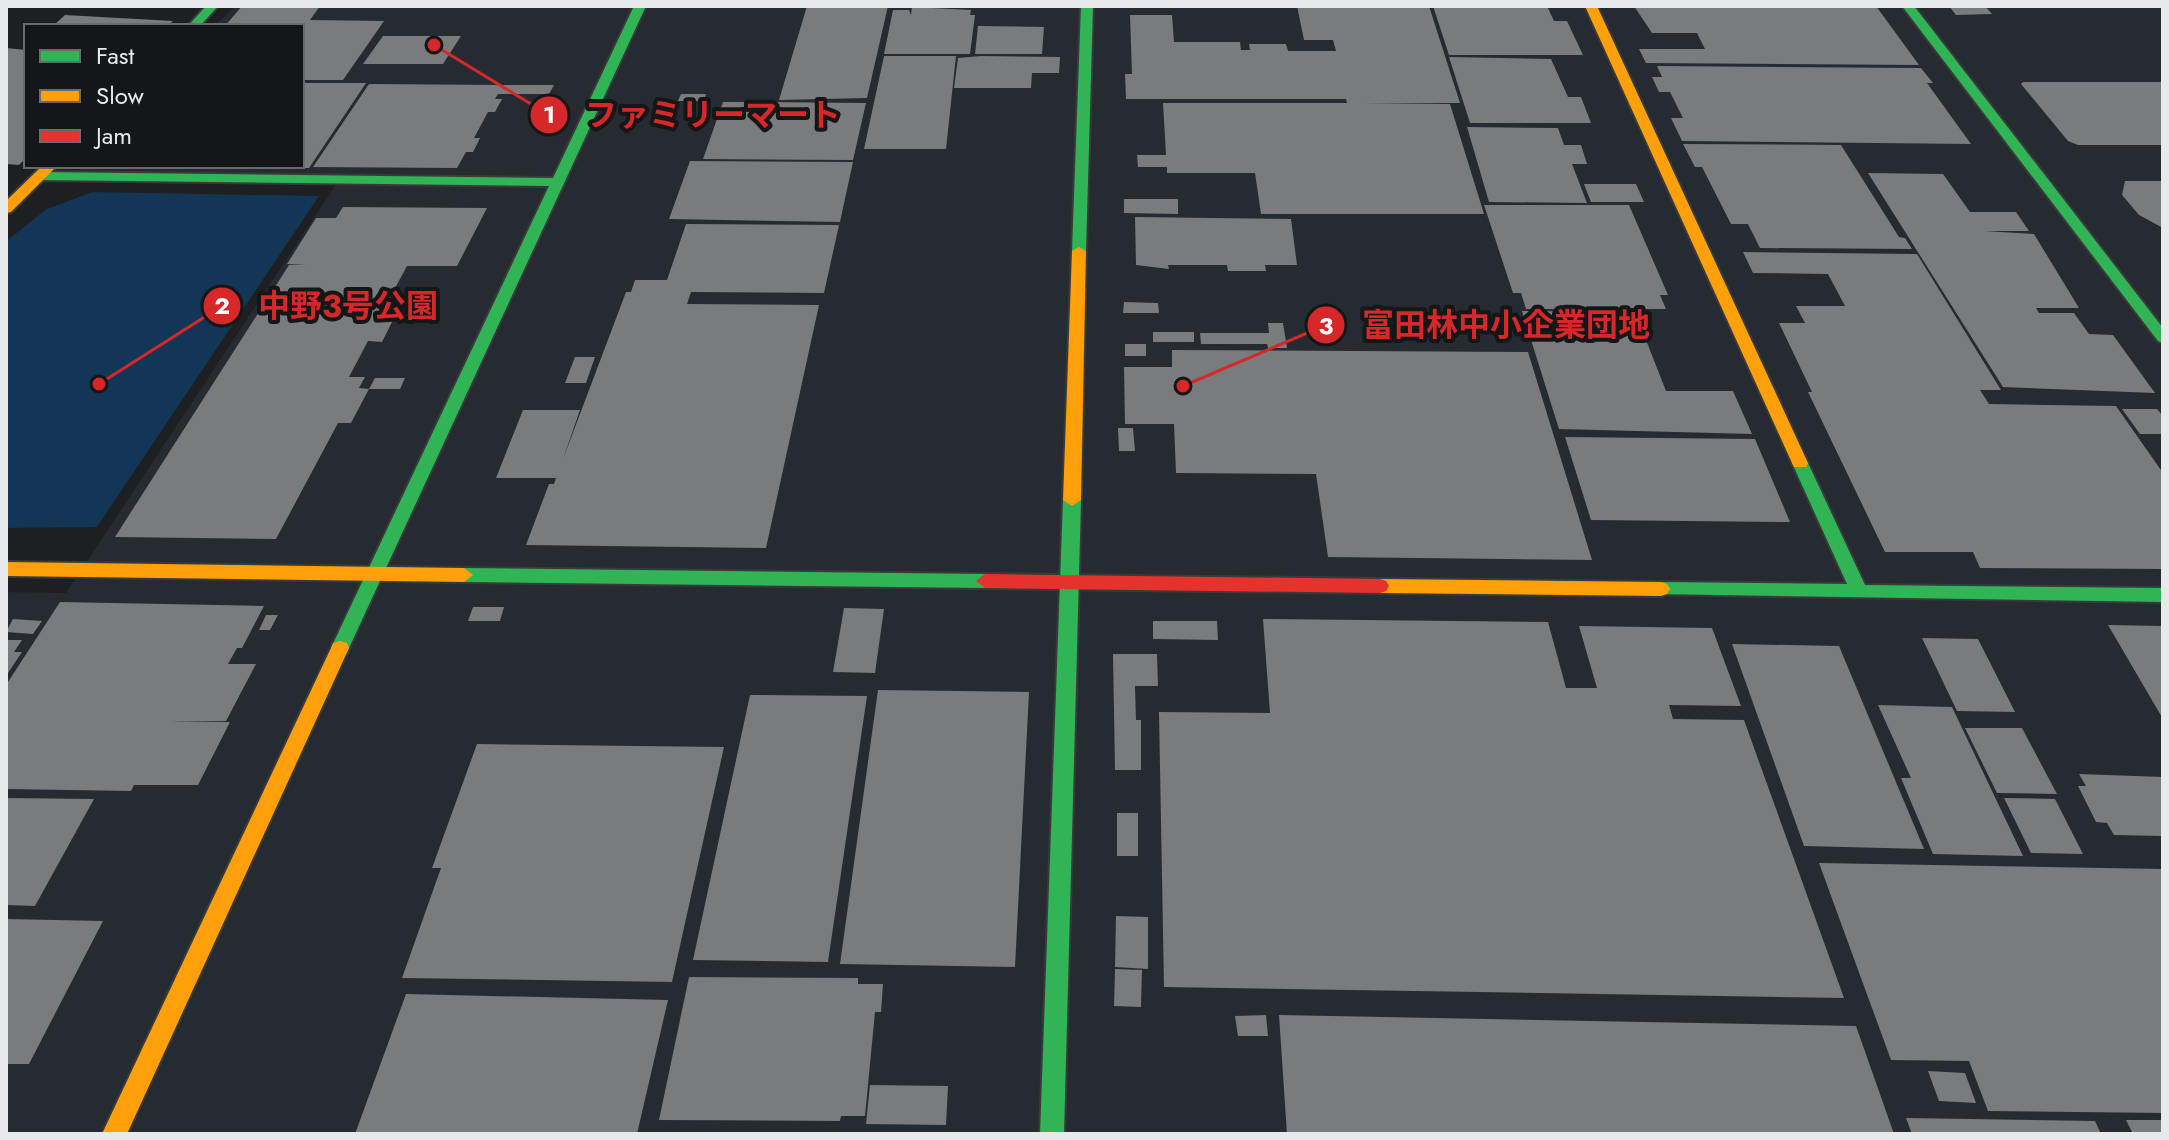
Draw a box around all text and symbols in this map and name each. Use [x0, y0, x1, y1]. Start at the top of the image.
legend [24, 24, 304, 168]
text: Fast [96, 38, 134, 73]
text: Slow [96, 78, 144, 113]
callout: ファミリーマート [529, 87, 857, 143]
text: ファミリーマート [585, 92, 841, 138]
text: 1 [543, 97, 555, 132]
text: Jam [93, 118, 132, 153]
callout: 中野3号公園 [202, 278, 454, 334]
text: 中野3号公園 [258, 283, 438, 329]
text: 2 [214, 288, 230, 323]
callout: 富田林中小企業団地 [1306, 297, 1666, 353]
text: 富田林中小企業団地 [1362, 302, 1650, 348]
text: 3 [1319, 308, 1334, 343]

